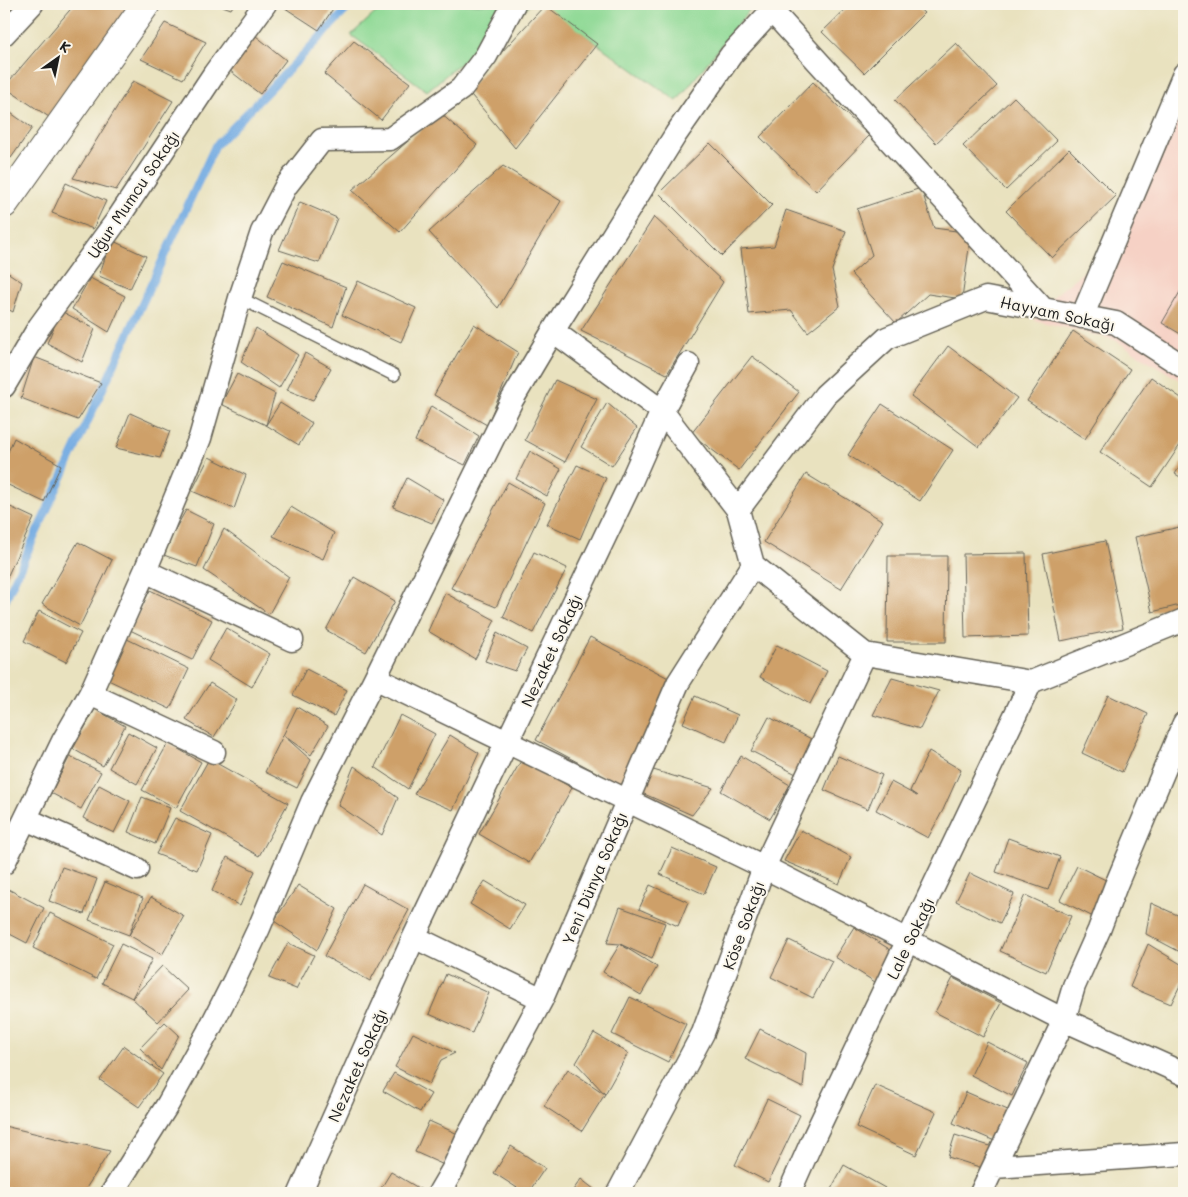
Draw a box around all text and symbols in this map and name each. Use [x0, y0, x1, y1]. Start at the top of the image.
north arrow [32, 32, 82, 82]
text: K [56, 36, 74, 57]
street label: Uğur Mumcu Sokağı [82, 126, 184, 262]
street label: Hayyam Sokağı [999, 291, 1117, 335]
street label: Nezaket Sokağı [516, 590, 586, 710]
street label: Yeni Dünya Sokağı [556, 808, 632, 948]
street label: Köse Sokağı [717, 878, 769, 972]
street label: Lale Sokağı [881, 894, 939, 982]
street label: Nezaket Sokağı [323, 1005, 391, 1125]

